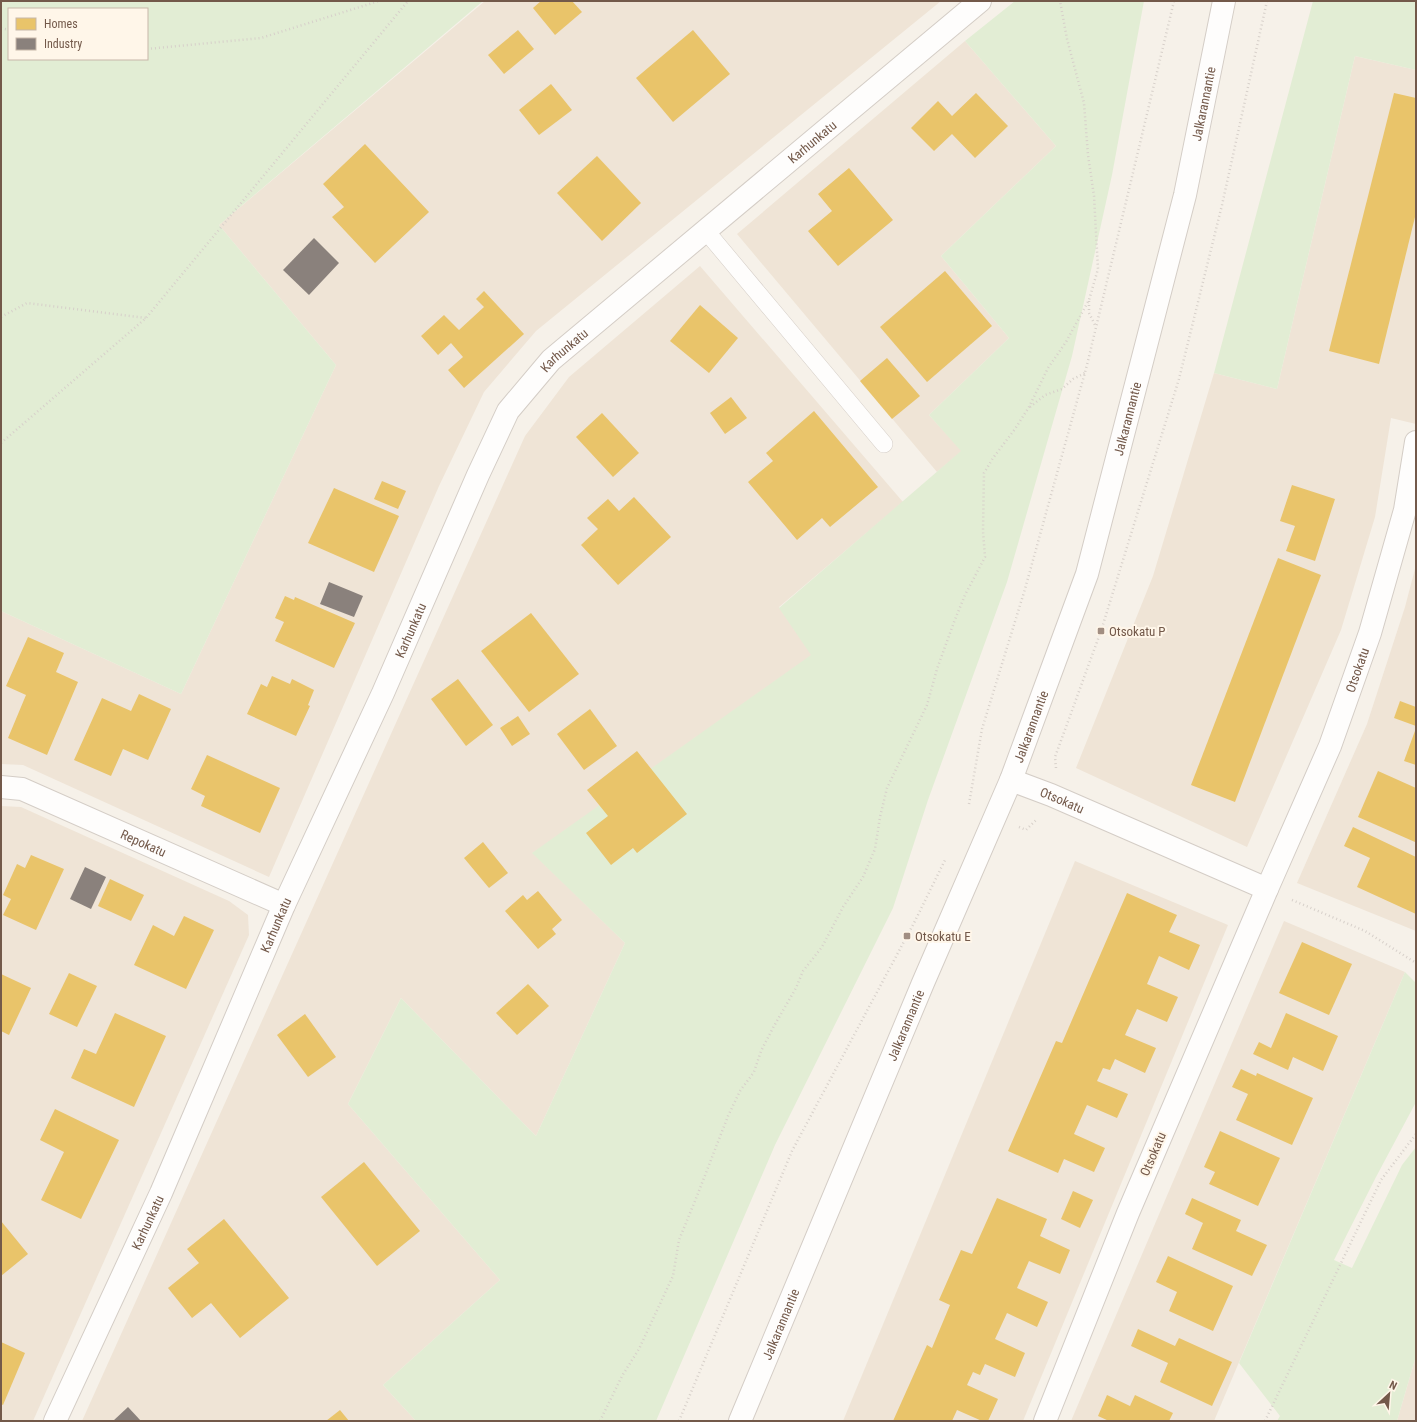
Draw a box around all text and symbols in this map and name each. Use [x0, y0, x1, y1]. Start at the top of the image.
legend [8, 8, 148, 60]
text: Homes [44, 17, 78, 31]
text: Industry [44, 37, 82, 51]
street label: Jalkarannantie [1189, 65, 1218, 142]
street label: Karhunkatu [785, 117, 839, 166]
street label: Karhunkatu [537, 325, 591, 375]
street label: Jalkarannantie [1110, 380, 1144, 457]
street label: Karhunkatu [392, 601, 429, 660]
place label: Otsokatu P [1109, 624, 1166, 639]
marker: Otsokatu P [1096, 626, 1106, 636]
street label: Otsokatu [1342, 646, 1372, 694]
street label: Jalkarannantie [1011, 688, 1051, 765]
street label: Otsokatu [1038, 784, 1087, 816]
street label: Repokatu [118, 826, 169, 859]
street label: Karhunkatu [257, 895, 294, 955]
place label: Otsokatu E [915, 929, 971, 944]
marker: Otsokatu E [902, 931, 912, 941]
street label: Jalkarannantie [884, 987, 927, 1063]
street label: Otsokatu [1137, 1130, 1169, 1178]
street label: Karhunkatu [128, 1193, 166, 1252]
street label: Jalkarannantie [759, 1286, 802, 1362]
north arrow [1369, 1374, 1409, 1414]
text: N [1387, 1378, 1399, 1393]

